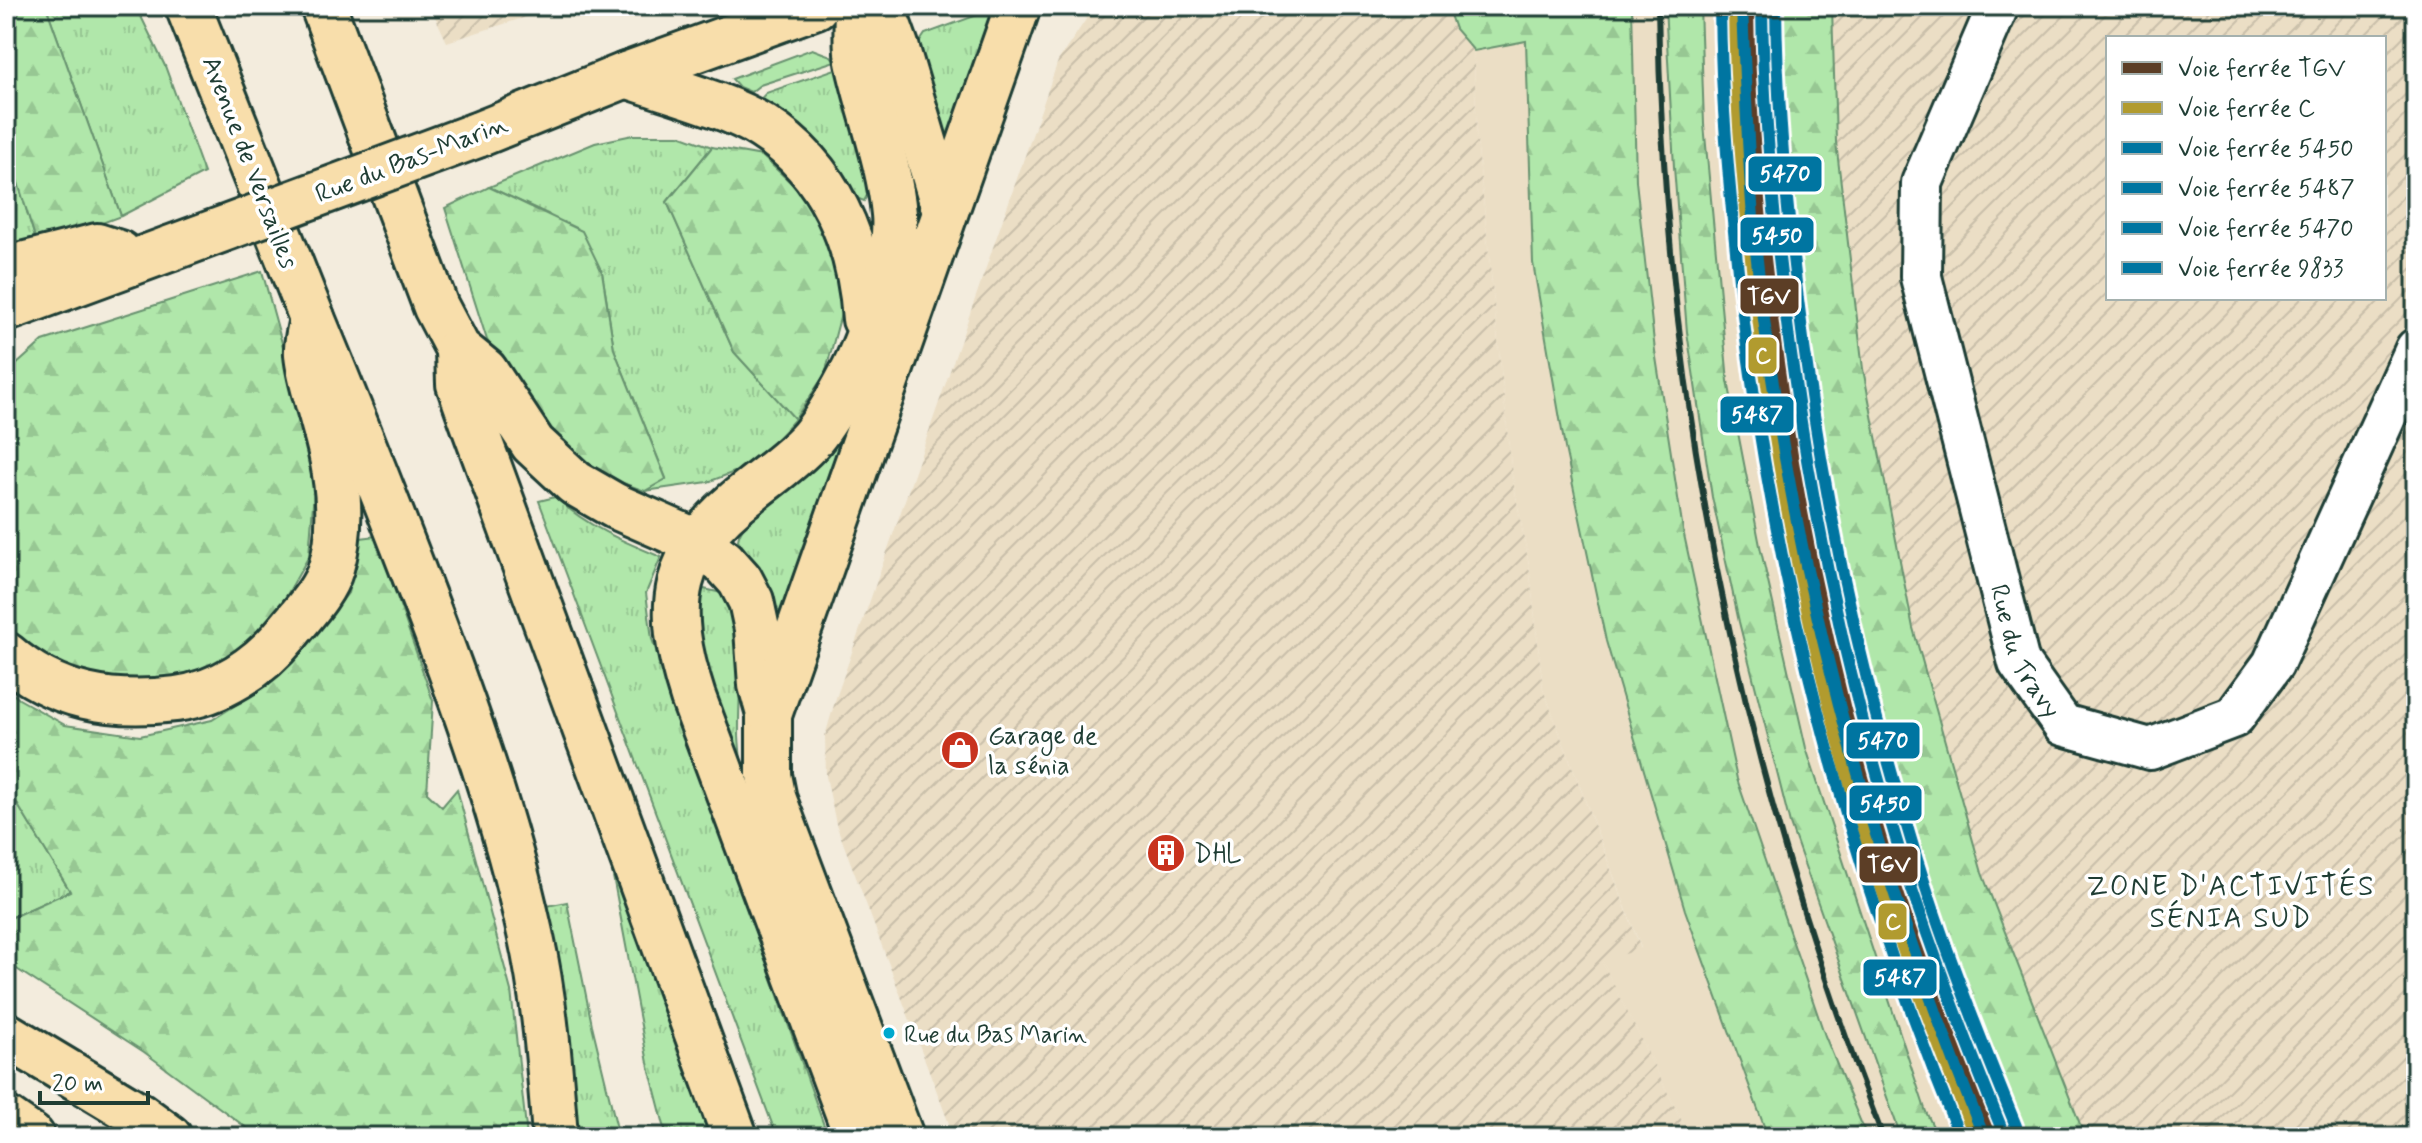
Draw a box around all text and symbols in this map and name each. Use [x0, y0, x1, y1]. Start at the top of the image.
legend [2106, 36, 2386, 300]
street label: Avenue de Versailles [193, 52, 305, 274]
text: Voie ferrée TGV [2178, 54, 2346, 85]
text: Voie ferrée C [2178, 94, 2315, 125]
street label: Rue du Bas-Marin [311, 108, 513, 212]
text: Voie ferrée 5450 [2178, 134, 2354, 165]
line badge: 5470 [1747, 155, 1823, 193]
text: 5470 [1759, 161, 1811, 189]
text: Voie ferrée 5487 [2178, 174, 2354, 205]
text: Voie ferrée 5470 [2178, 214, 2354, 245]
line badge: 5450 [1739, 216, 1815, 254]
text: 5450 [1751, 223, 1803, 251]
text: Voie ferrée 9833 [2178, 254, 2344, 285]
line badge: TGV [1739, 277, 1800, 315]
text: TGV [1747, 284, 1791, 312]
line badge: C [1747, 336, 1778, 375]
text: C [1755, 343, 1771, 371]
line badge: 5487 [1719, 395, 1795, 434]
text: 5487 [1731, 402, 1784, 430]
street label: Rue du Travy [1981, 581, 2068, 725]
place label: Garage de la sénia [988, 720, 1098, 784]
line badge: 5470 [1845, 721, 1921, 760]
text: 5470 [1857, 728, 1909, 756]
shop icon: Garage de la sénia [939, 729, 981, 771]
line badge: 5450 [1848, 784, 1923, 822]
text: 5450 [1859, 791, 1911, 819]
building icon: DHL [1145, 832, 1187, 874]
place label: DHL [1194, 838, 1242, 872]
line badge: TGV [1858, 845, 1919, 884]
text: TGV [1867, 852, 1911, 880]
district label: ZONE D'ACTIVITÉS SÉNIA SUD [2087, 867, 2375, 938]
line badge: C [1877, 902, 1908, 941]
text: C [1885, 909, 1901, 937]
line badge: 5487 [1862, 958, 1938, 997]
text: 5487 [1874, 965, 1927, 993]
place label: Rue du Bas Marin [904, 1020, 1087, 1051]
marker: Rue du Bas Marin [881, 1025, 897, 1041]
scale bar [40, 1055, 148, 1105]
text: 20 m [52, 1069, 103, 1100]

